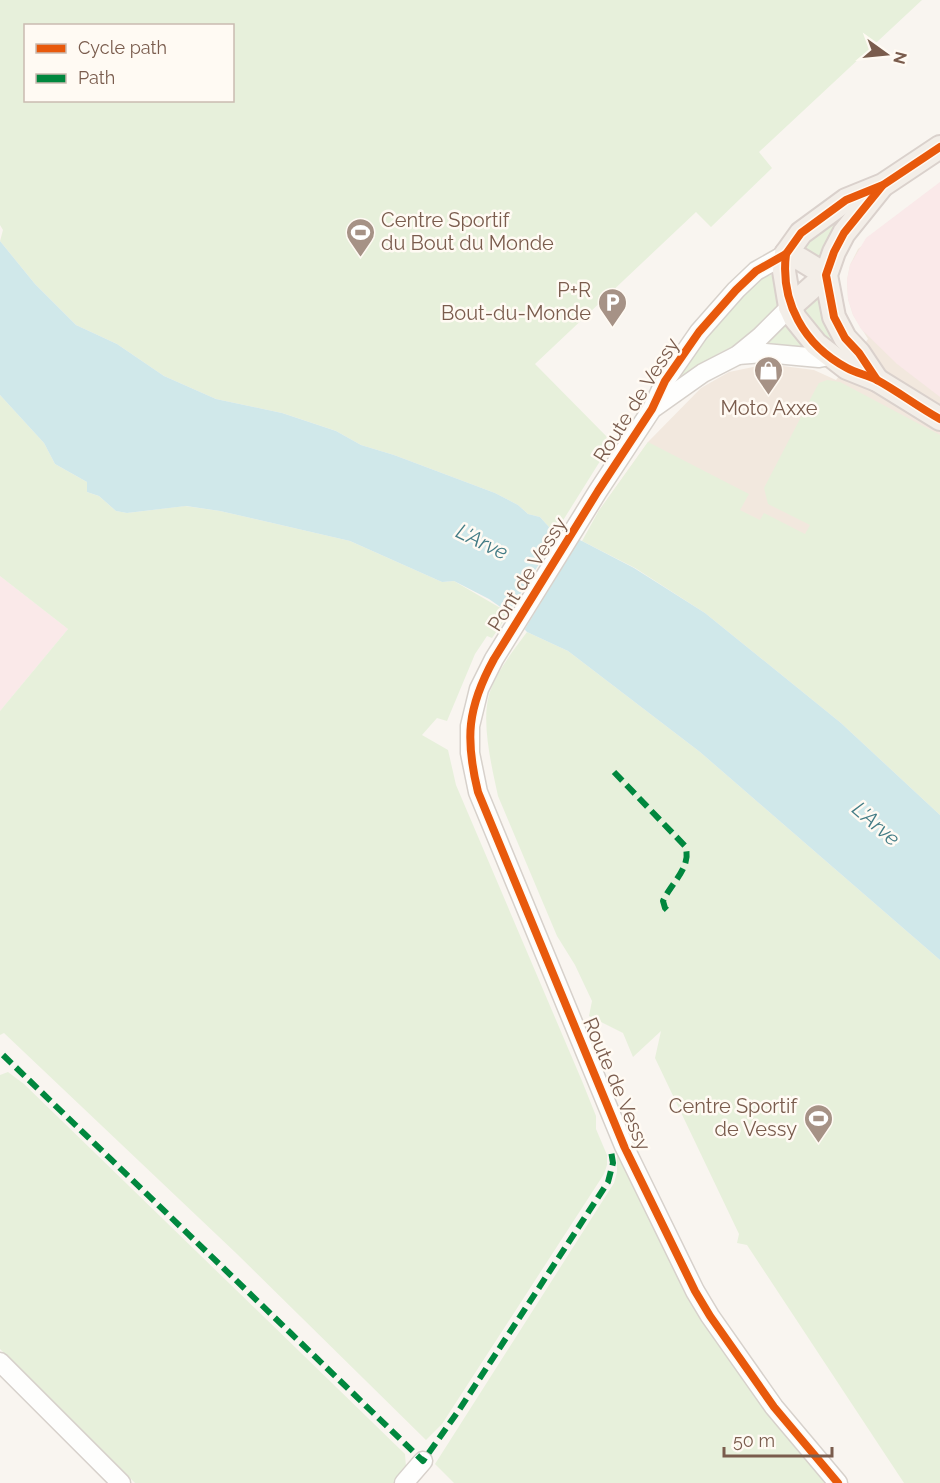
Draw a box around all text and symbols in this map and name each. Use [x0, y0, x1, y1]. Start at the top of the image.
legend [24, 24, 234, 102]
north arrow [856, 24, 916, 84]
text: Cycle path [78, 37, 167, 58]
text: N [889, 49, 911, 66]
text: Path [78, 67, 115, 88]
place label: Centre Sportif du Bout du Monde [381, 208, 554, 255]
sports icon: Centre Sportif du Bout du Monde [344, 216, 376, 258]
place label: P+R Bout-du-Monde [441, 278, 591, 325]
parking icon: P+R Bout-du-Monde [596, 286, 628, 328]
street label: Route de Vessy [588, 333, 684, 467]
shop icon: Moto Axxe [753, 354, 785, 396]
place label: Moto Axxe [721, 396, 818, 420]
street label: Pont de Vessy [482, 512, 572, 636]
water label: L'Arve [452, 518, 512, 565]
water label: L'Arve [848, 796, 905, 851]
street label: Route de Vessy [578, 1014, 656, 1154]
place label: Centre Sportif de Vessy [669, 1094, 798, 1141]
sports icon: Centre Sportif de Vessy [802, 1102, 834, 1144]
scale bar [724, 1420, 832, 1458]
text: 50 m [733, 1430, 775, 1451]

